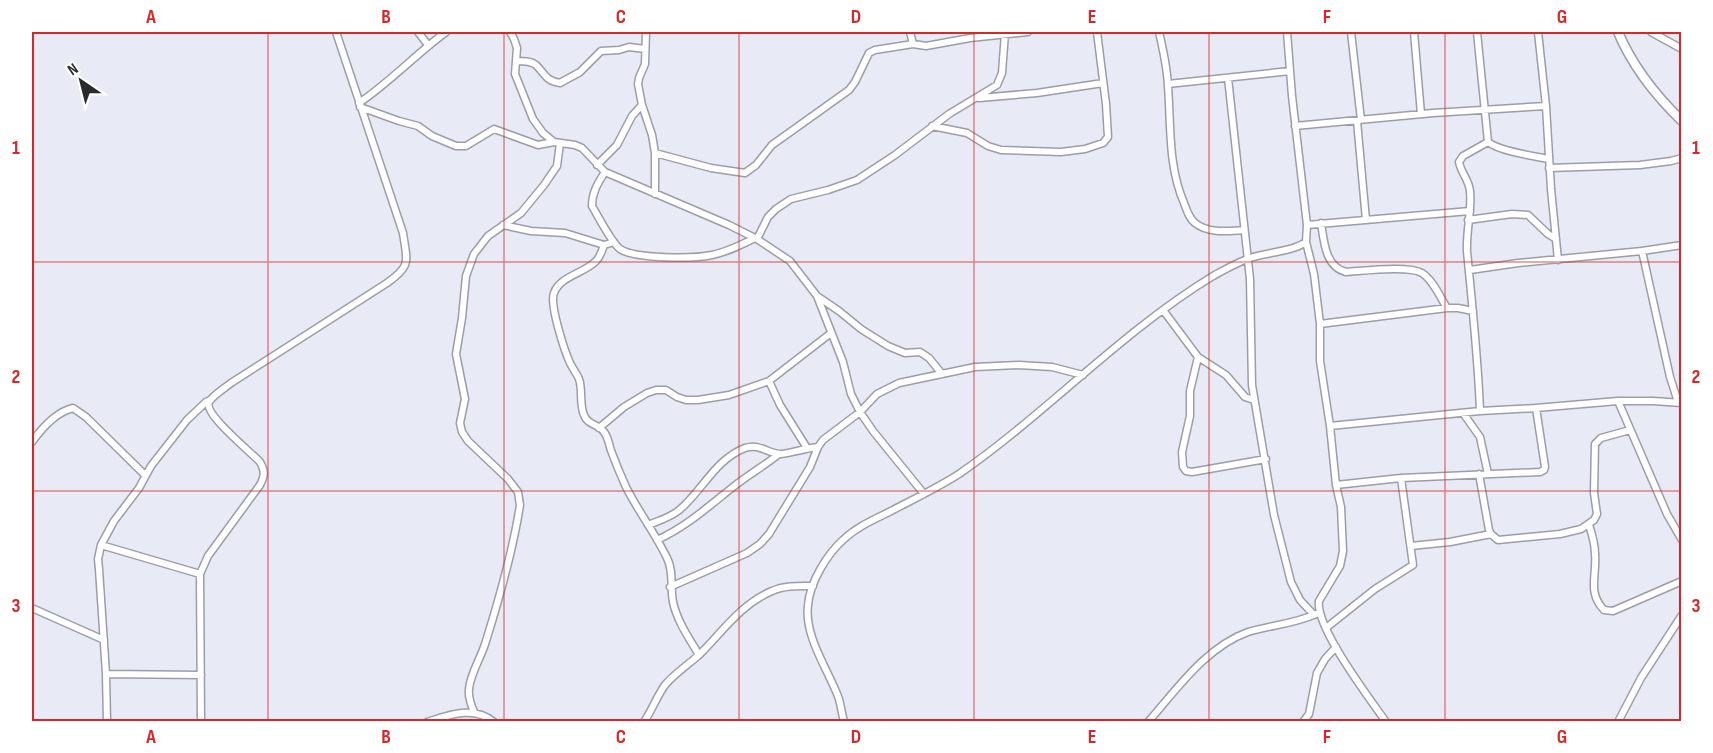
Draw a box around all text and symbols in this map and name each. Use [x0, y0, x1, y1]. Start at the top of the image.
text: A [145, 5, 156, 29]
text: B [381, 5, 391, 29]
text: C [616, 5, 626, 29]
text: D [851, 5, 861, 29]
text: E [1088, 5, 1096, 29]
text: F [1323, 5, 1331, 29]
text: G [1557, 5, 1567, 29]
north arrow [51, 51, 111, 111]
text: N [64, 60, 82, 80]
text: 1 [12, 136, 20, 160]
text: 1 [1692, 136, 1700, 160]
text: 2 [12, 365, 20, 389]
text: 2 [1692, 365, 1700, 389]
text: 3 [12, 594, 21, 618]
text: 3 [1692, 594, 1701, 618]
text: A [145, 725, 156, 749]
text: B [381, 725, 391, 749]
text: C [616, 725, 626, 749]
text: D [851, 725, 861, 749]
text: E [1088, 725, 1096, 749]
text: F [1323, 725, 1331, 749]
text: G [1557, 725, 1567, 749]

